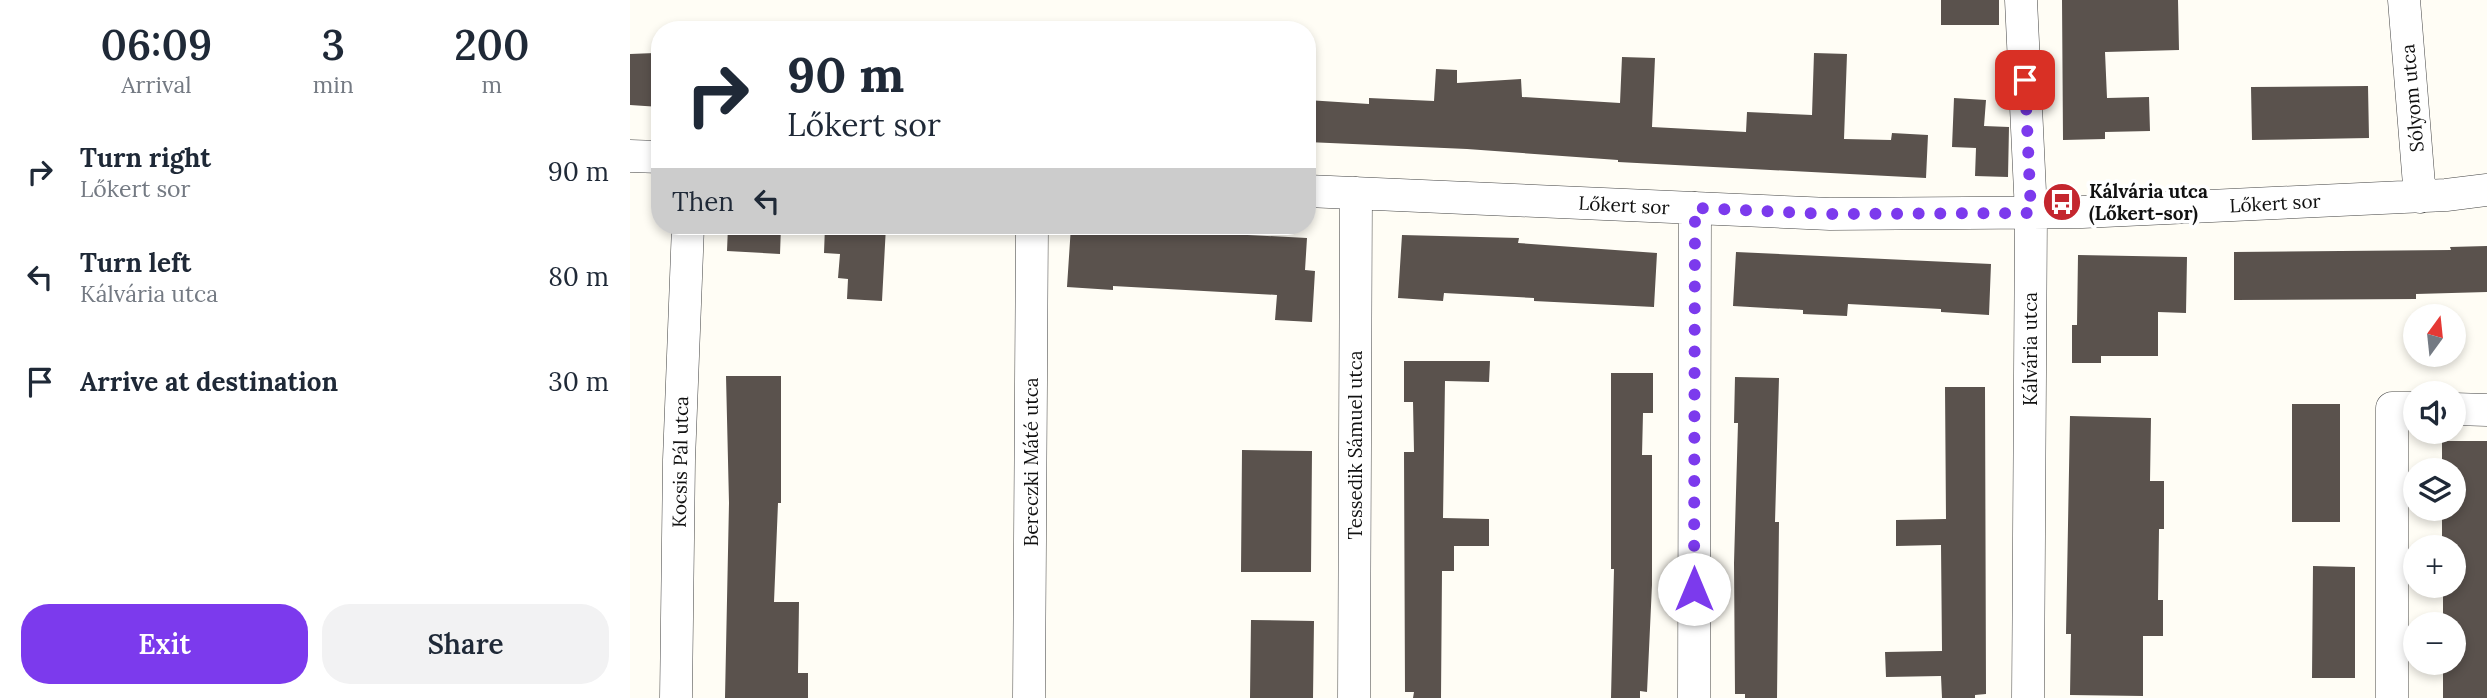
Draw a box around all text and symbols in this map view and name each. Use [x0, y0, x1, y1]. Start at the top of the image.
text: 06:09 [100, 18, 212, 72]
text: 3 [322, 18, 345, 72]
text: 200 [454, 18, 530, 72]
text: 90 m [787, 43, 904, 105]
street label: Sólyom utca [2395, 43, 2429, 153]
icon: right [672, 49, 763, 140]
pin [1995, 50, 2055, 110]
icon: arrive [2006, 61, 2044, 99]
text: Arrival [121, 70, 192, 99]
text: min [313, 70, 354, 99]
text: m [482, 70, 502, 99]
text: Lőkert sor [787, 104, 941, 145]
text: Turn right [80, 141, 211, 174]
icon: right [21, 153, 59, 191]
text: 90 m [548, 155, 609, 188]
text: Lőkert sor [80, 174, 191, 203]
place label: Kálvária utca (Lőkert-sor) [2089, 179, 2208, 226]
bus stop icon: Kálvária utca (Lőkert-sor) [2041, 181, 2083, 223]
icon: left [748, 182, 786, 220]
text: Then [672, 185, 734, 218]
street label: Lőkert sor [2229, 189, 2322, 217]
street label: Lőkert sor [1578, 191, 1671, 219]
text: Turn left [80, 246, 191, 279]
icon: left [21, 258, 59, 296]
text: 80 m [548, 260, 609, 293]
text: Kálvária utca [80, 279, 218, 308]
street label: Kálvária utca [2018, 292, 2042, 406]
north arrow [2403, 304, 2466, 368]
map controls [2403, 304, 2466, 675]
street label: Tessedik Sámuel utca [1343, 350, 1367, 540]
icon: arrive [21, 363, 59, 401]
text: Arrive at destination [80, 365, 338, 398]
text: 30 m [548, 365, 609, 398]
street label: Bereczki Máté utca [1019, 377, 1043, 547]
button: sound [2403, 381, 2466, 444]
street label: Kocsis Pál utca [667, 396, 693, 528]
button: layers [2403, 458, 2466, 521]
button: + [2403, 535, 2466, 598]
position arrow [1657, 552, 1731, 626]
button: Exit [21, 604, 308, 684]
button: Share [322, 604, 609, 684]
button: − [2403, 612, 2466, 675]

